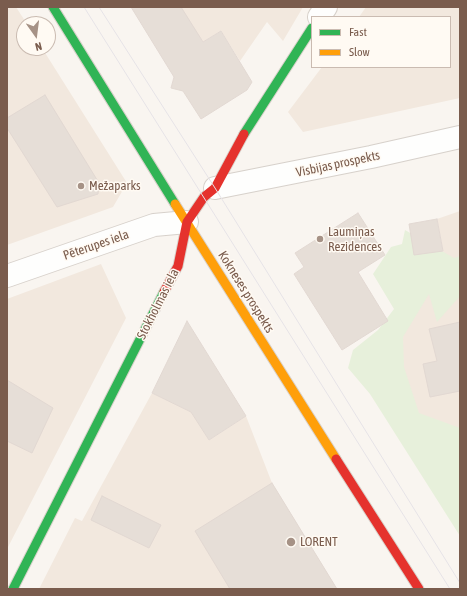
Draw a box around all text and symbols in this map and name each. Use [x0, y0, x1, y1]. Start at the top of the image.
north arrow [16, 16, 56, 56]
legend [311, 16, 451, 68]
text: Fast [349, 25, 367, 39]
text: N [34, 40, 43, 53]
text: Slow [349, 45, 370, 59]
street label: Visbijas prospekts [295, 148, 381, 180]
place label: Mežaparks [89, 178, 141, 194]
marker: Mežaparks [76, 181, 86, 191]
place label: Laumiņas Rezidences [328, 224, 382, 255]
street label: Pēterupes iela [61, 226, 131, 264]
marker: Laumiņas Rezidences [315, 234, 325, 244]
street label: Kokneses prospekts [215, 248, 277, 336]
street label: Stokholmas iela [134, 266, 182, 342]
place label: LORENT [300, 534, 338, 550]
marker: LORENT [285, 536, 297, 548]

